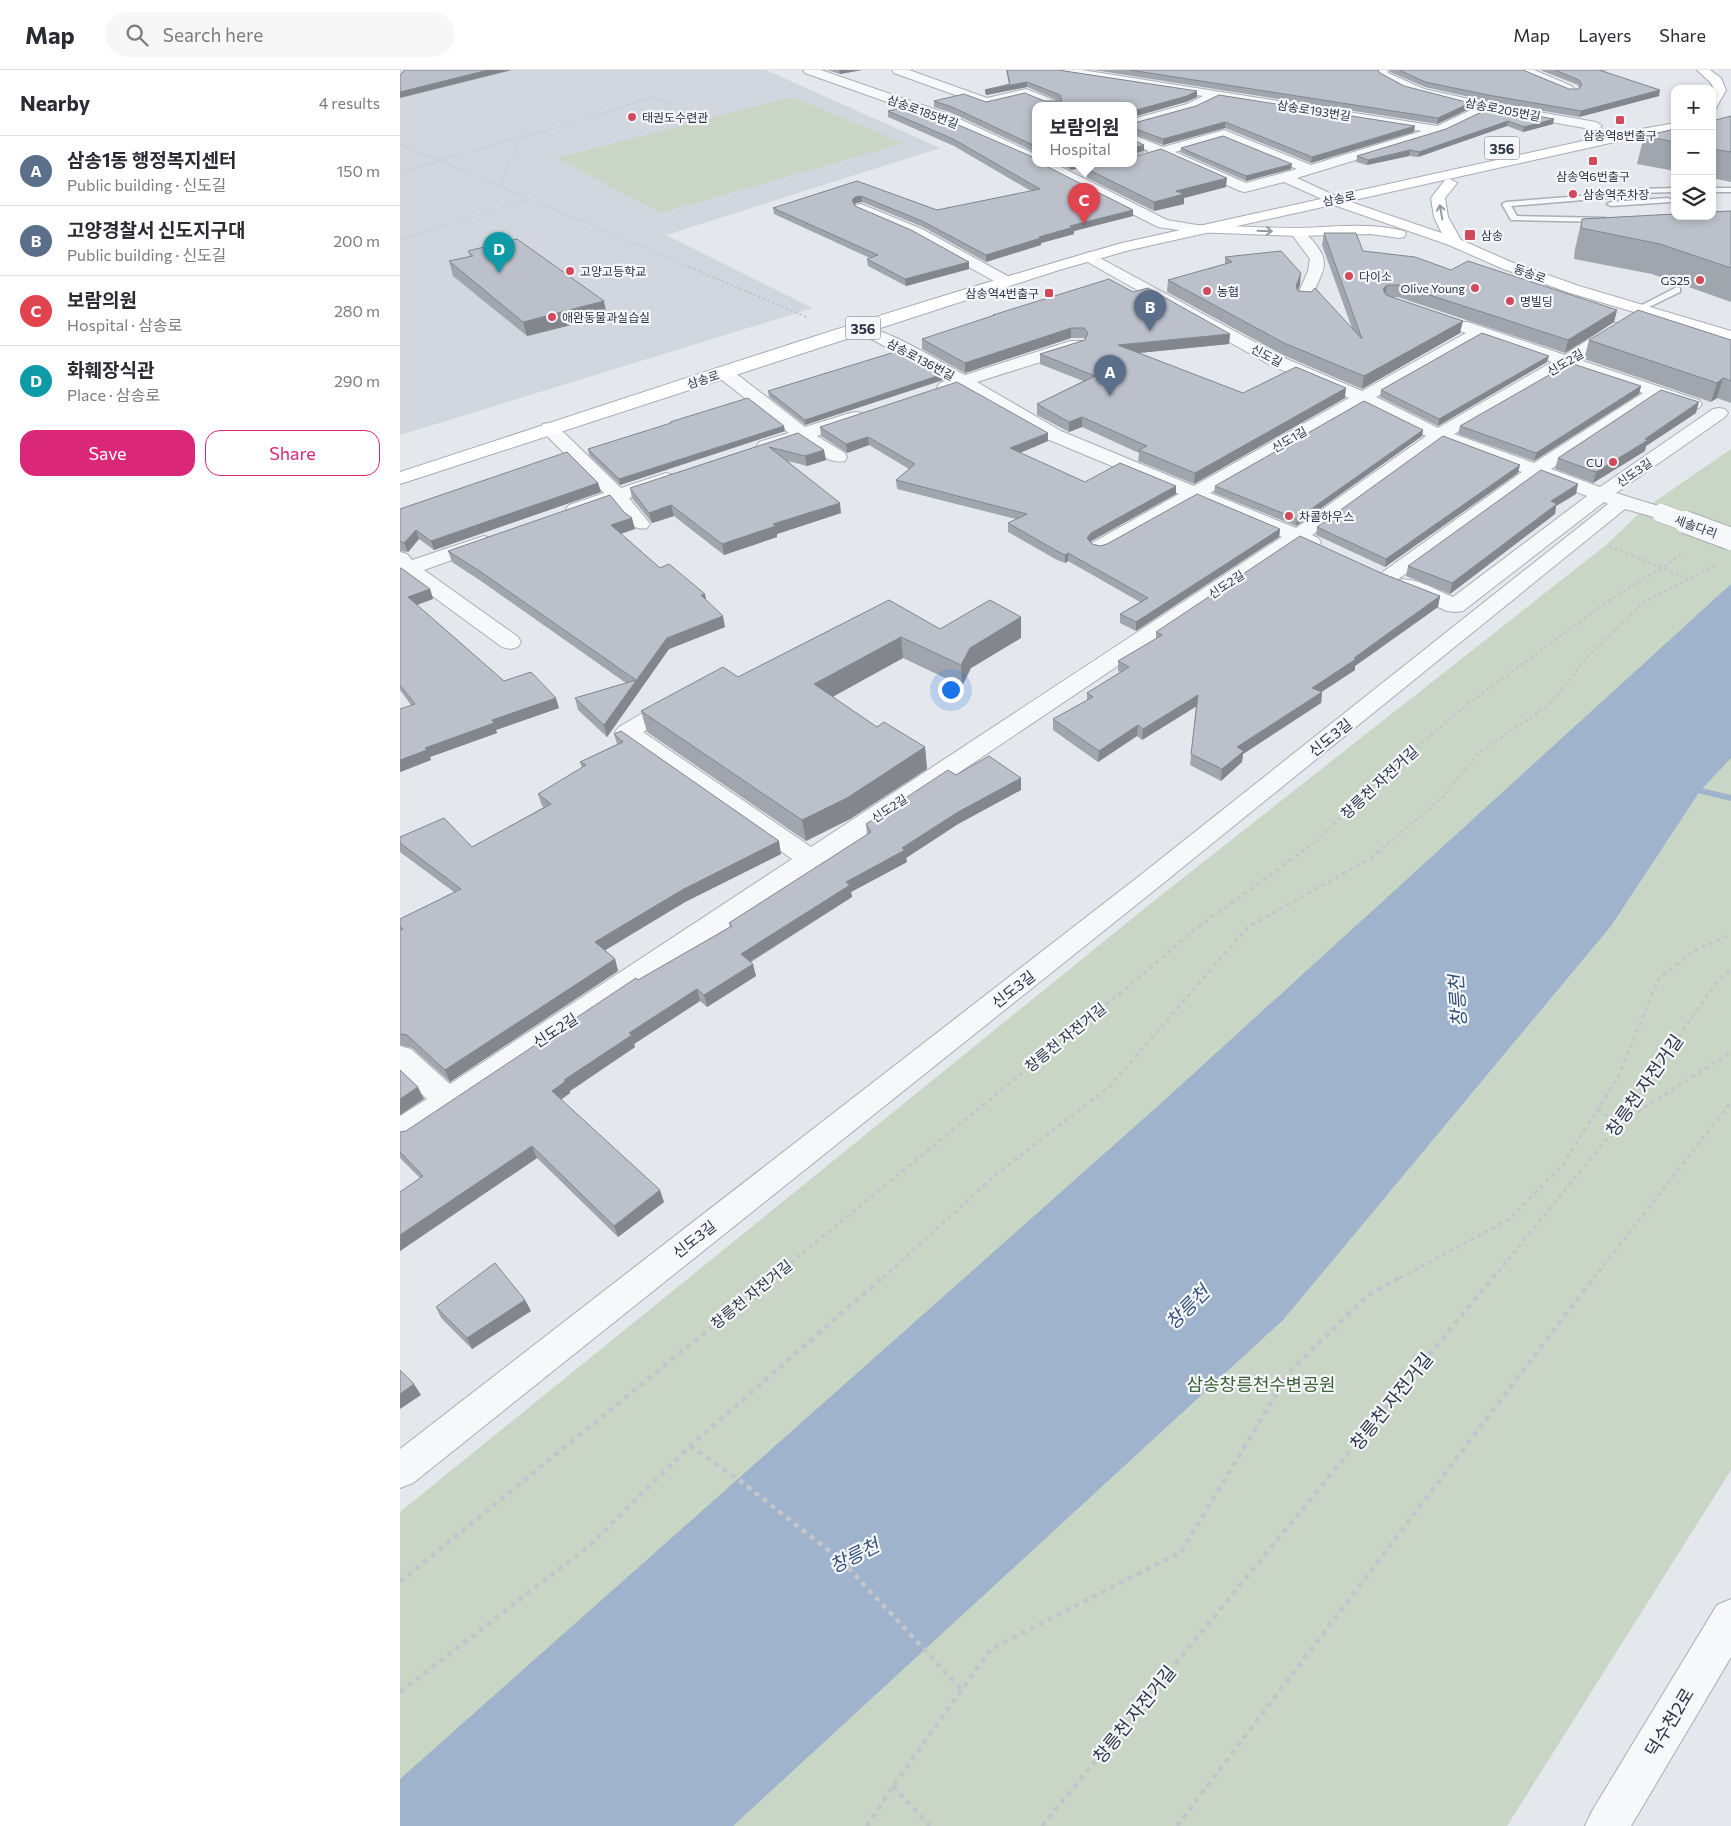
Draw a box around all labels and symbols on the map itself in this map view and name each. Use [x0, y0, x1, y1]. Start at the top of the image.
street label: 삼송로185번길 [886, 92, 960, 130]
street label: 삼송로205번길 [1464, 95, 1542, 123]
street label: 삼송로193번길 [1276, 97, 1352, 123]
place label: 태권도수련관 [642, 110, 708, 124]
marker: 태권도수련관 [626, 111, 638, 123]
marker: 삼송역8번출구 [1614, 114, 1626, 126]
place label: 삼송역8번출구 [1583, 128, 1657, 142]
road number: 356 [1484, 136, 1520, 160]
marker: 삼송역6번출구 [1587, 155, 1599, 167]
place label: 삼송역6번출구 [1556, 169, 1630, 183]
pin: C [1068, 183, 1100, 224]
place label: 삼송역주차장 [1583, 187, 1649, 201]
street label: 삼송로 [1321, 188, 1357, 208]
marker: 삼송역주차장 [1567, 188, 1579, 200]
one-way arrow [1435, 204, 1445, 220]
one-way arrow [1256, 226, 1272, 236]
marker: 삼송 [1463, 228, 1477, 242]
place label: 삼송 [1481, 228, 1503, 242]
pin: D [483, 232, 515, 273]
street label: 동송로 [1512, 261, 1548, 285]
place label: 고양고등학교 [580, 264, 646, 278]
marker: 고양고등학교 [564, 265, 576, 277]
place label: 다이소 [1359, 269, 1392, 283]
marker: 다이소 [1343, 270, 1355, 282]
place label: GS25 [1661, 273, 1690, 287]
marker: GS25 [1694, 274, 1706, 286]
place label: Olive Young [1401, 281, 1465, 295]
marker: Olive Young [1469, 282, 1481, 294]
place label: 농협 [1217, 284, 1239, 298]
marker: 농협 [1201, 285, 1213, 297]
place label: 삼송역4번출구 [966, 286, 1039, 300]
marker: 삼송역4번출구 [1043, 287, 1055, 299]
pin: B [1134, 290, 1166, 331]
place label: 명빌딩 [1520, 294, 1553, 308]
marker: 명빌딩 [1504, 295, 1516, 307]
place label: 애완동물과실습실 [562, 310, 650, 324]
marker: 애완동물과실습실 [546, 311, 558, 323]
road number: 356 [846, 317, 880, 340]
street label: 삼송로136번길 [885, 335, 957, 383]
street label: 신도길 [1249, 341, 1285, 369]
street label: 신도2길 [1544, 346, 1586, 378]
pin: A [1094, 355, 1126, 396]
street label: 삼송로 [685, 367, 721, 391]
street label: 신도1길 [1269, 423, 1309, 455]
place label: CU [1586, 455, 1603, 469]
street label: 신도3길 [1614, 455, 1654, 489]
marker: CU [1607, 456, 1619, 468]
place label: 차콜하우스 [1299, 509, 1354, 523]
marker: 차콜하우스 [1283, 510, 1295, 522]
street label: 세솔다리 [1673, 512, 1719, 540]
street label: 신도2길 [1206, 567, 1246, 601]
your location [938, 677, 964, 703]
street label: 신도3길 [1305, 714, 1355, 760]
street label: 창릉천 자전거길 [1336, 741, 1422, 823]
street label: 신도2길 [869, 791, 909, 825]
street label: 신도3길 [988, 967, 1038, 1011]
water label: 창릉천 [1444, 973, 1470, 1028]
street label: 창릉천 자전거길 [1021, 999, 1109, 1075]
street label: 신도2길 [529, 1009, 581, 1051]
street label: 창릉천 자전거길 [1601, 1030, 1687, 1140]
street label: 신도3길 [669, 1217, 719, 1261]
street label: 창릉천 자전거길 [707, 1256, 795, 1332]
water label: 창릉천 [1160, 1279, 1215, 1334]
street label: 창릉천 자전거길 [1345, 1348, 1437, 1454]
park label: 삼송창릉천수변공원 [1186, 1373, 1336, 1395]
water label: 창릉천 [825, 1532, 884, 1577]
street label: 창릉천 자전거길 [1088, 1661, 1180, 1767]
street label: 덕수천2로 [1640, 1684, 1698, 1760]

